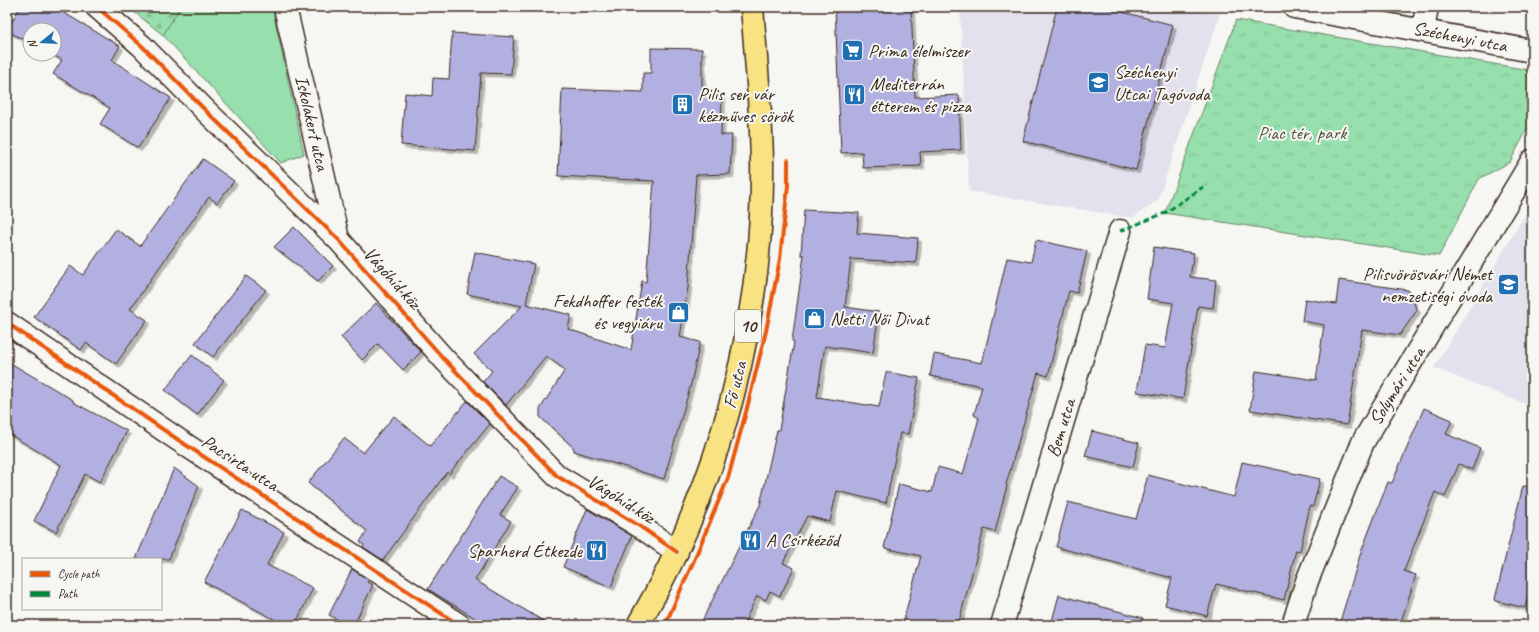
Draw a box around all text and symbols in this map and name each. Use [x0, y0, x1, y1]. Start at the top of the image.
street label: Széchenyi utca [1411, 16, 1511, 58]
north arrow [22, 22, 62, 62]
text: N [24, 38, 40, 50]
supermarket icon: Prima élelmiszer [840, 38, 866, 64]
place label: Prima élelmiszer [868, 39, 972, 63]
place label: Széchenyi Utcai Tagóvoda [1114, 60, 1211, 106]
school or university icon: Széchenyi Utcai Tagóvoda [1085, 70, 1111, 96]
place label: Mediterrán étterem és pizza [870, 72, 972, 118]
street label: Iskolakert utca [289, 73, 335, 174]
place label: Pilis ser vár kézműves sörök [698, 82, 795, 128]
restaurant icon: Mediterrán étterem és pizza [842, 82, 868, 108]
building icon: Pilis ser vár kézműves sörök [669, 92, 695, 118]
park label: Piac tér, park [1258, 121, 1348, 145]
street label: Vágóhíd köz [358, 242, 427, 315]
place label: Pilisvörösvári Német nemzetiségi óvoda [1363, 262, 1494, 308]
school or university icon: Pilisvörösvári Német nemzetiségi óvoda [1495, 272, 1521, 298]
place label: Fekdhoffer festék és vegyiáru [553, 289, 664, 335]
shop icon: Fekdhoffer festék és vegyiáru [665, 299, 691, 325]
shop icon: Netti Női Divat [801, 306, 827, 332]
place label: Netti Női Divat [830, 307, 931, 331]
road number: 10 [735, 310, 761, 342]
street label: Solymári utca [1364, 341, 1432, 430]
street label: Fő utca [718, 358, 753, 411]
street label: Bem utca [1041, 394, 1082, 460]
street label: Pacsirta utca [197, 429, 284, 497]
street label: Vágóhíd köz [583, 469, 661, 530]
restaurant icon: A Csirkéződ [738, 527, 764, 553]
place label: A Csirkéződ [766, 528, 843, 552]
restaurant icon: Sparherd Étkezde [584, 538, 610, 564]
place label: Sparherd Étkezde [467, 539, 584, 563]
legend [22, 558, 162, 610]
text: Cycle path [58, 566, 100, 582]
text: Path [58, 586, 78, 602]

